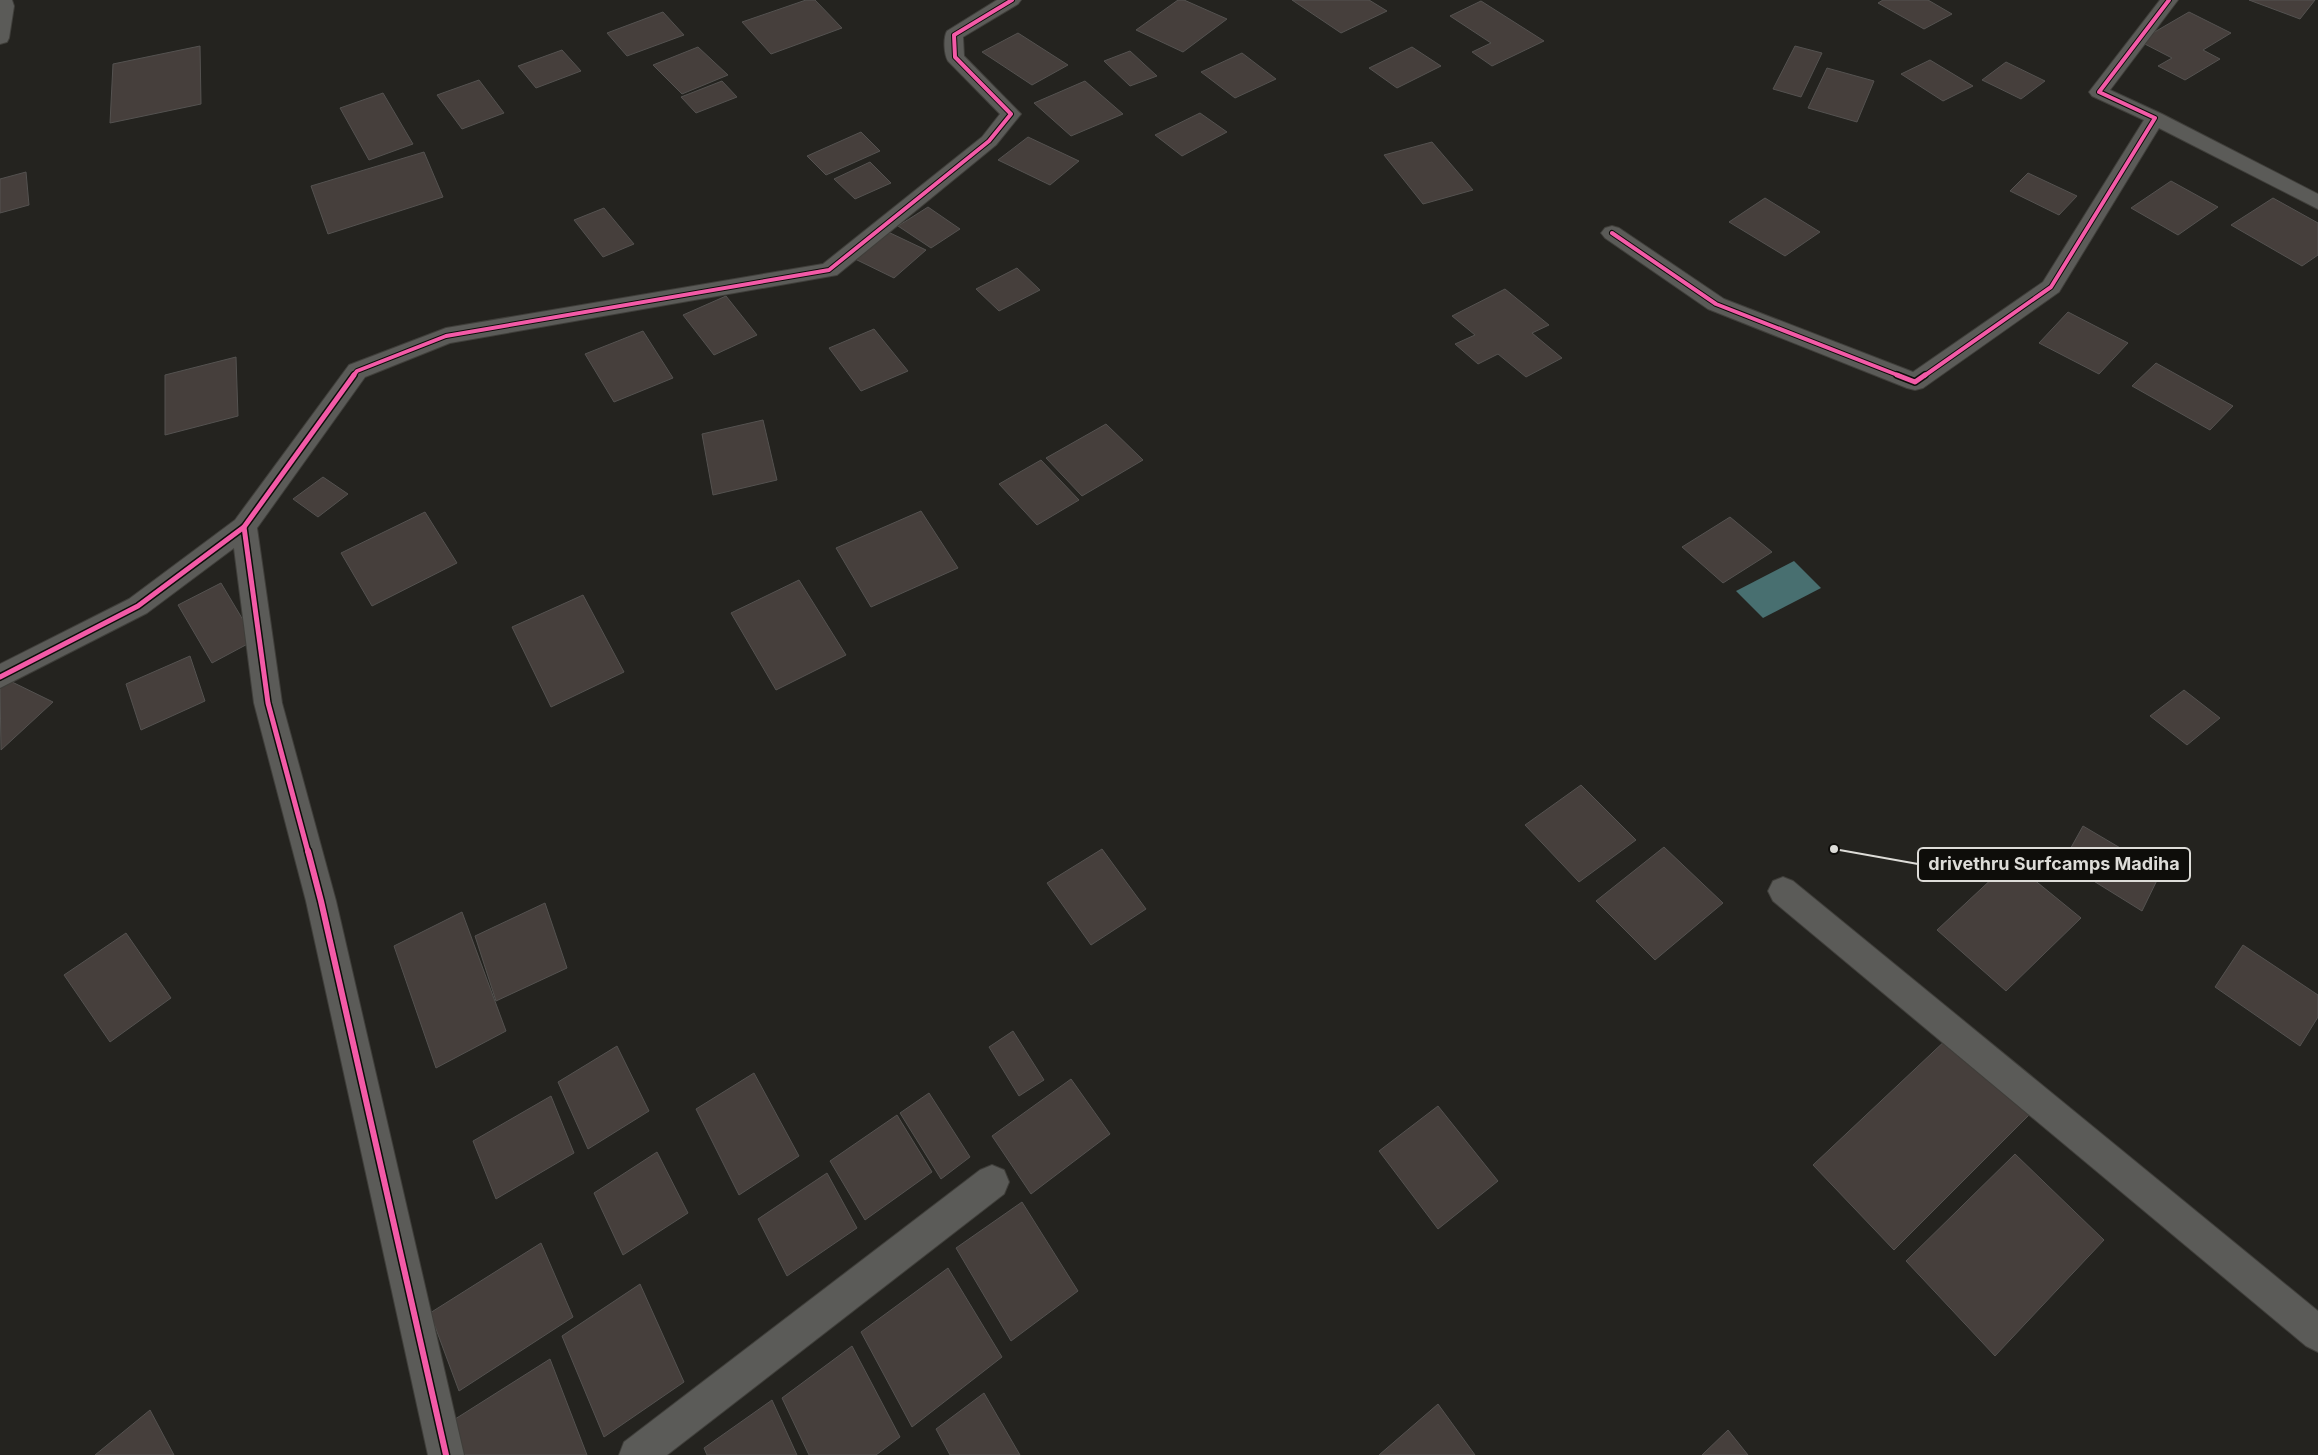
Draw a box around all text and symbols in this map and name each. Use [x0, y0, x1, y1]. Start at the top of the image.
callout: drivethru Surfcamps Madiha [1918, 848, 2190, 881]
text: drivethru Surfcamps Madiha [1928, 853, 2180, 874]

